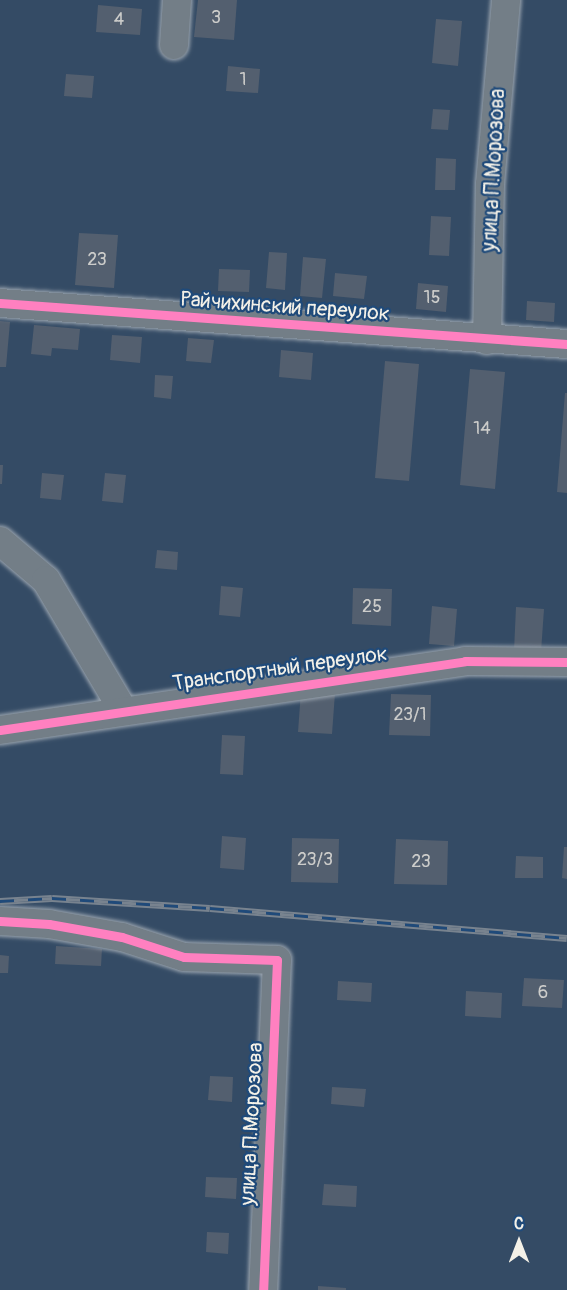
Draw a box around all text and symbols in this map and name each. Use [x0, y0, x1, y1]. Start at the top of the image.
house number: 3 [211, 7, 221, 29]
house number: 4 [114, 9, 124, 31]
house number: 1 [239, 69, 247, 91]
street label: улица П.Морозова [477, 88, 511, 252]
house number: 23 [87, 249, 107, 271]
street label: Райчихинский переулок [180, 287, 390, 327]
house number: 15 [424, 287, 440, 309]
house number: 14 [473, 418, 491, 440]
house number: 25 [362, 596, 382, 618]
street label: Транспортный переулок [171, 641, 389, 697]
house number: 23/1 [393, 704, 427, 726]
house number: 23/3 [297, 849, 333, 871]
house number: 23 [411, 851, 431, 873]
house number: 6 [538, 982, 548, 1004]
street label: улица П.Морозова [235, 1042, 269, 1206]
north arrow [489, 1212, 549, 1272]
text: С [514, 1214, 524, 1234]

